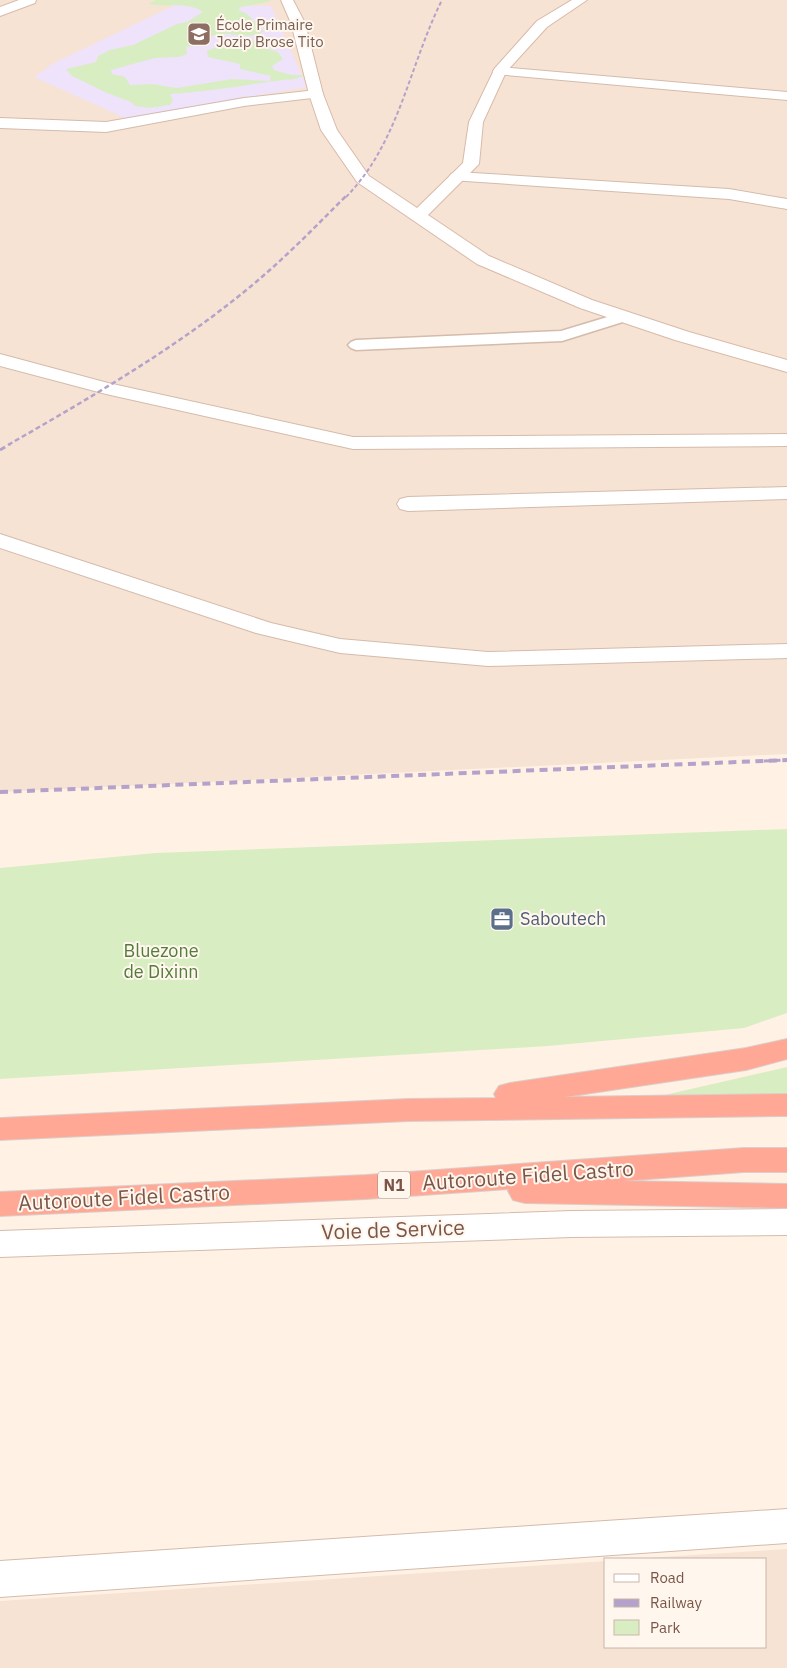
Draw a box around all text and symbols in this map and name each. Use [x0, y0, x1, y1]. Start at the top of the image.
place label: École Primaire Jozip Brose Tito [216, 15, 324, 51]
school or university icon: École Primaire Jozip Brose Tito [186, 21, 212, 47]
office icon: Saboutech [489, 906, 515, 932]
place label: Saboutech [520, 907, 606, 930]
park label: Bluezone de Dixinn [123, 939, 199, 983]
street label: Autoroute Fidel Castro [421, 1154, 635, 1196]
road number: N1 [378, 1172, 410, 1198]
street label: Autoroute Fidel Castro [17, 1177, 231, 1217]
street label: Voie de Service [321, 1213, 465, 1245]
legend [604, 1558, 767, 1648]
text: Road [650, 1568, 685, 1587]
text: Railway [650, 1593, 703, 1612]
text: Park [650, 1618, 680, 1637]

